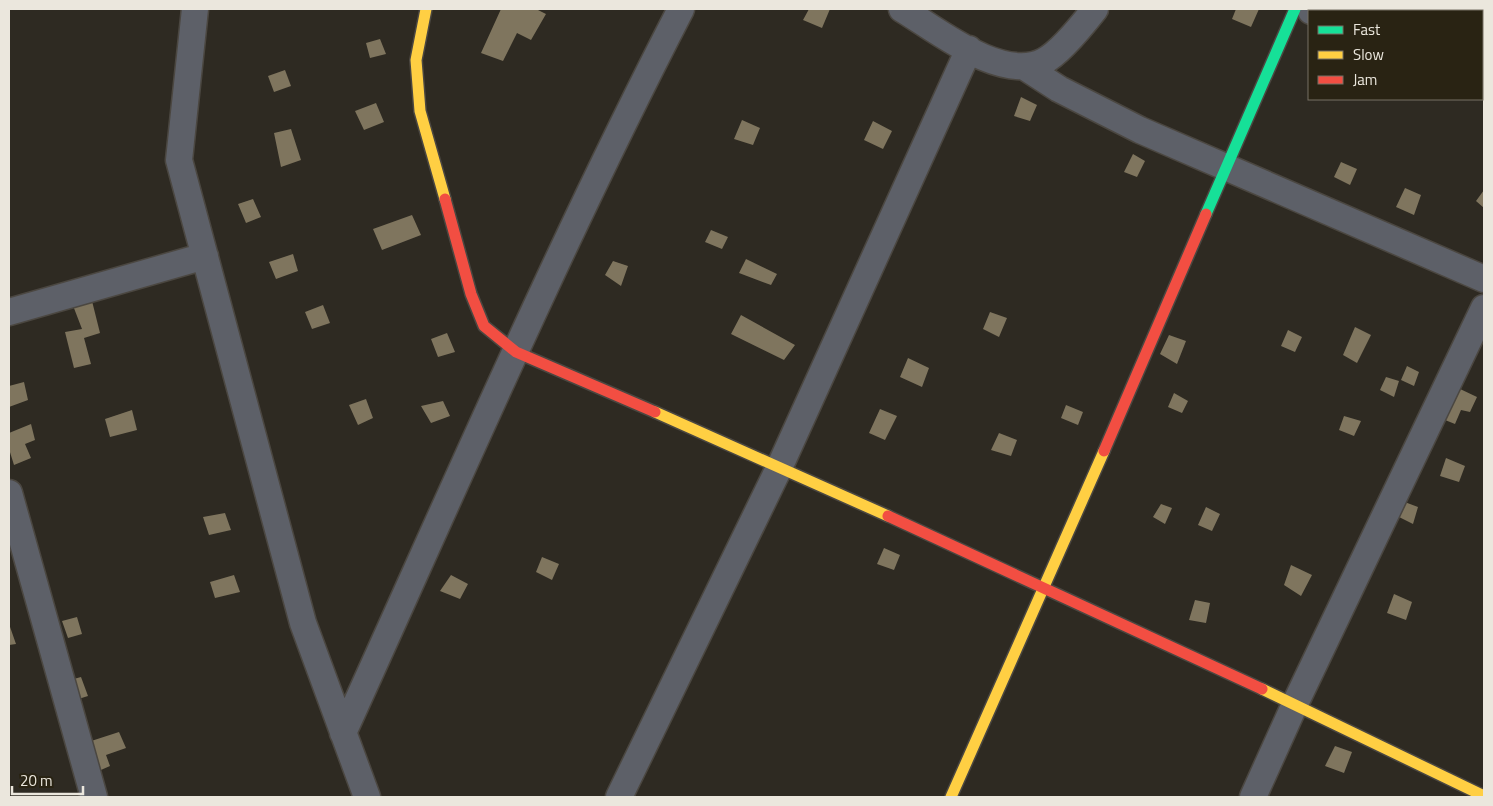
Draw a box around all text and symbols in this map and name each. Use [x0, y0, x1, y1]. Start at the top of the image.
legend [1308, 10, 1483, 100]
text: Fast [1353, 18, 1381, 41]
text: Slow [1353, 43, 1384, 66]
text: Jam [1353, 68, 1377, 91]
scale bar [12, 764, 84, 796]
text: 20 m [20, 769, 53, 792]

